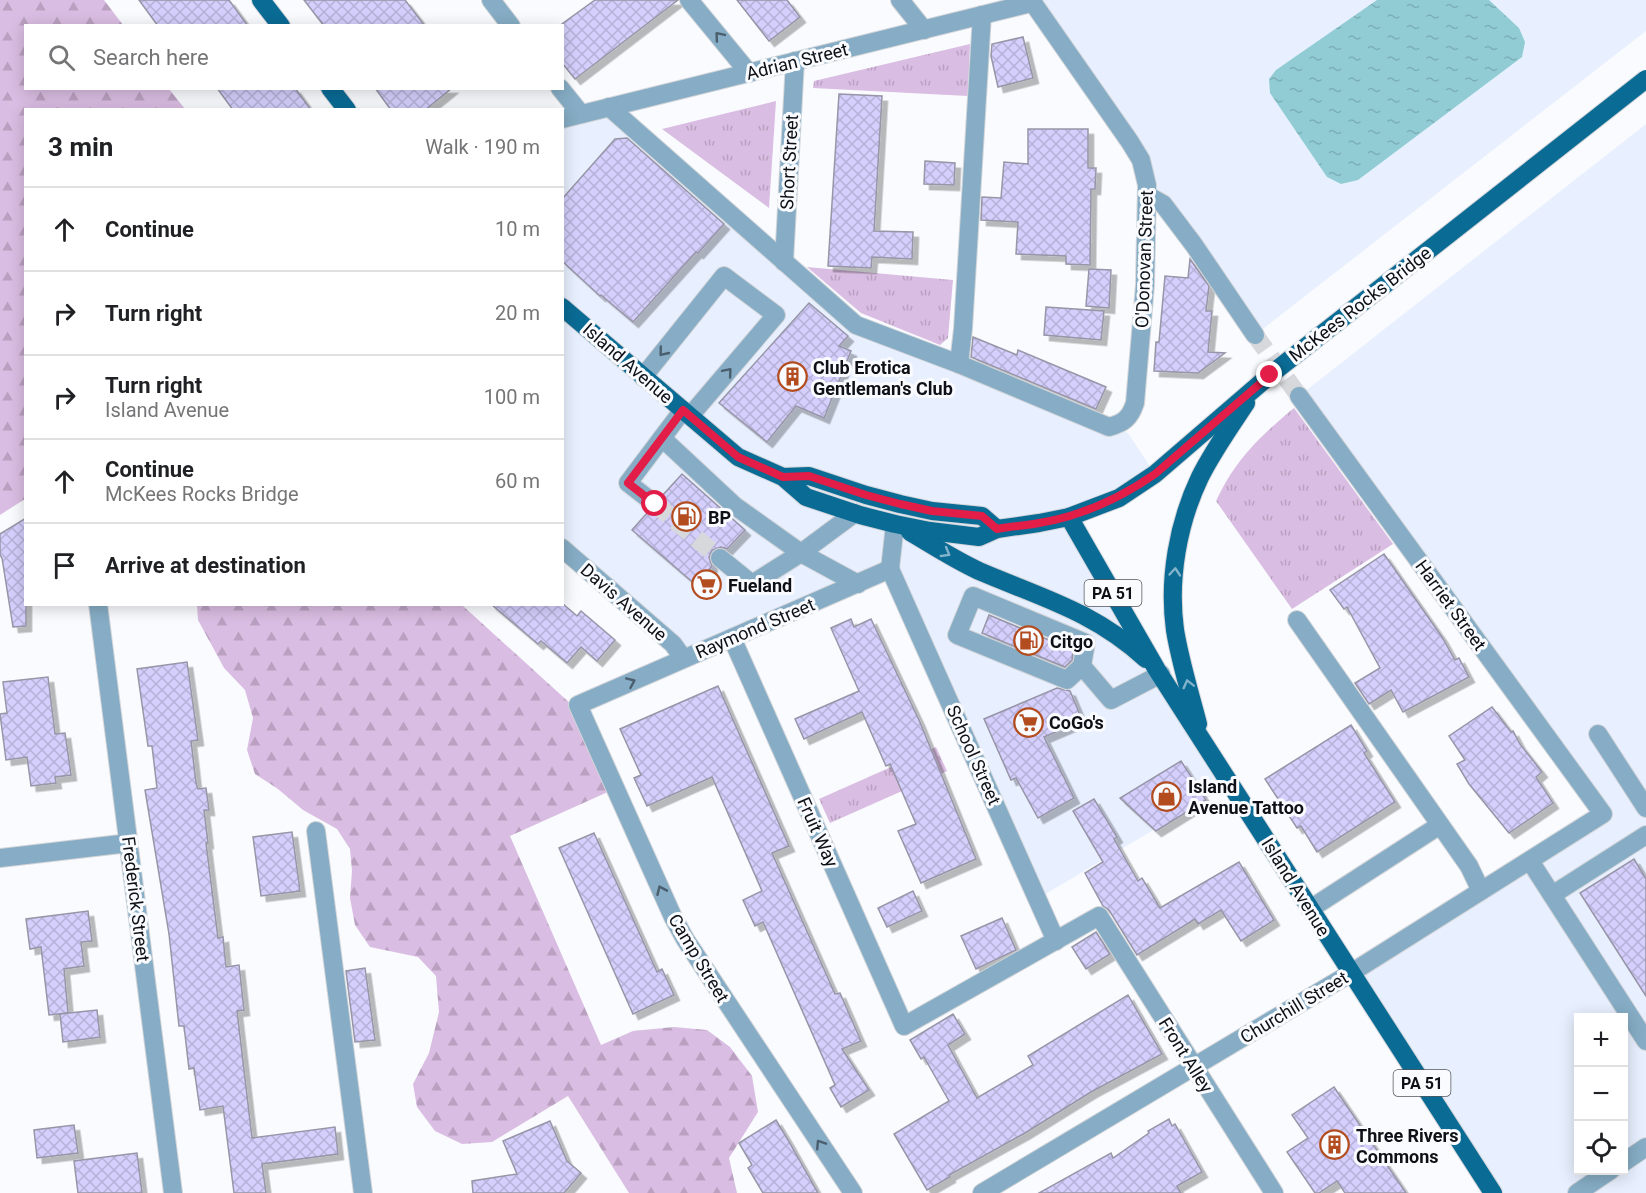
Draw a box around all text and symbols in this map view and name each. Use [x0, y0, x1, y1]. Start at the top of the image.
search box [24, 24, 564, 90]
one-way arrow [715, 32, 726, 43]
street label: Adrian Street [744, 38, 850, 84]
icon: search [45, 41, 78, 74]
text: Search here [93, 45, 209, 70]
street label: Short Street [776, 114, 802, 210]
text: 3 min [48, 132, 113, 162]
text: Walk · 190 m [425, 135, 540, 159]
street label: O'Donovan Street [1131, 190, 1157, 328]
icon: ahead [48, 213, 81, 246]
text: Continue [105, 217, 194, 242]
text: 10 m [495, 217, 540, 241]
street label: McKees Rocks Bridge [1285, 242, 1435, 366]
icon: right [48, 297, 81, 330]
text: Turn right [105, 301, 202, 326]
text: 20 m [495, 301, 540, 325]
street label: Island Avenue [579, 318, 677, 408]
one-way arrow [659, 345, 670, 356]
place label: Club Erotica Gentleman's Club [813, 357, 953, 399]
building icon: Club Erotica Gentleman's Club [776, 361, 808, 393]
route end [1256, 361, 1282, 387]
one-way arrow [720, 368, 731, 379]
text: Turn right [105, 373, 202, 398]
icon: right [48, 381, 81, 414]
text: 100 m [484, 385, 540, 409]
text: Island Avenue [105, 398, 229, 422]
text: Continue [105, 457, 194, 482]
icon: ahead [48, 465, 81, 498]
text: 60 m [495, 469, 540, 493]
text: McKees Rocks Bridge [105, 482, 299, 506]
route start [641, 490, 667, 516]
fuel station icon: BP [671, 501, 703, 533]
place label: BP [708, 507, 731, 528]
one-way arrow [940, 545, 950, 557]
icon: arrive [48, 549, 81, 582]
text: Arrive at destination [105, 553, 306, 578]
street label: Harriet Street [1411, 556, 1491, 654]
street label: Davis Avenue [577, 559, 671, 645]
one-way arrow [1168, 568, 1181, 577]
supermarket icon: Fueland [691, 569, 723, 601]
place label: Fueland [728, 575, 792, 596]
road number: PA 51 [1084, 580, 1142, 606]
street label: Raymond Street [692, 593, 818, 663]
fuel station icon: Citgo [1013, 625, 1045, 657]
place label: Citgo [1050, 631, 1093, 652]
one-way arrow [624, 677, 635, 689]
one-way arrow [1183, 679, 1196, 689]
street label: School Street [943, 702, 1005, 808]
supermarket icon: CoGo's [1012, 706, 1044, 738]
place label: CoGo's [1049, 712, 1104, 733]
place label: Island Avenue Tattoo [1188, 776, 1304, 818]
shop icon: Island Avenue Tattoo [1151, 780, 1183, 812]
street label: Fruit Way [793, 794, 843, 871]
street label: Island Avenue [1257, 834, 1335, 940]
street label: Frederick Street [118, 835, 154, 963]
one-way arrow [656, 886, 668, 897]
street label: Camp Street [664, 910, 734, 1006]
street label: Churchill Street [1236, 967, 1352, 1047]
map controls [1574, 1013, 1628, 1175]
button: + [1574, 1013, 1628, 1067]
street label: Front Alley [1155, 1014, 1218, 1097]
button: − [1574, 1067, 1628, 1121]
road number: PA 51 [1394, 1070, 1450, 1096]
button: locate [1574, 1121, 1628, 1175]
place label: Three Rivers Commons [1356, 1125, 1458, 1167]
building icon: Three Rivers Commons [1319, 1129, 1351, 1161]
one-way arrow [816, 1140, 827, 1151]

